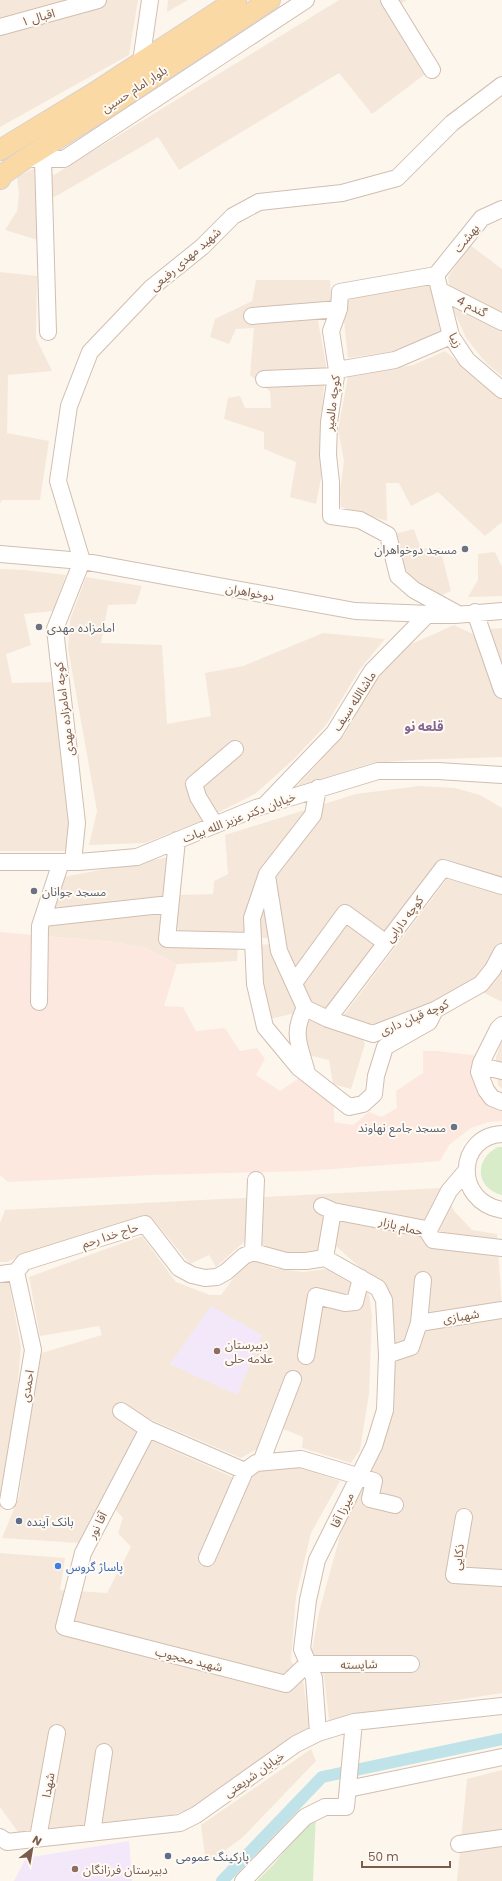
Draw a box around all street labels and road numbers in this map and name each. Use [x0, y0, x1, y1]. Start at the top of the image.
street label: اقبال ۱ [19, 4, 57, 30]
street label: بلوار امام حسین [98, 61, 171, 117]
street label: بهشت [449, 220, 483, 256]
street label: شهید مهدی رفیعی [146, 223, 224, 295]
street label: گندم 4 [453, 291, 491, 322]
street label: زیبا [445, 329, 467, 351]
street label: کوچه مالمیر [320, 373, 344, 433]
street label: دوخواهران [224, 579, 276, 605]
street label: کوچه امامزاده مهدی [50, 660, 78, 757]
street label: ماشاالله سیف [328, 668, 380, 734]
street label: خیابان دکتر عزیز الله بیات [180, 788, 298, 846]
street label: کوچه دارابی [381, 891, 428, 946]
street label: کوچه قپان داری [377, 994, 452, 1039]
street label: حمام بازار [376, 1212, 425, 1241]
street label: حاج خدا رحم [79, 1218, 141, 1253]
street label: شهبازی [442, 1305, 480, 1327]
street label: احمدی [16, 1369, 38, 1403]
street label: میرزا آقا [326, 1489, 358, 1531]
street label: آقا نور [83, 1508, 111, 1542]
street label: ذکایی [448, 1543, 468, 1571]
street label: شهید محجوب [154, 1642, 224, 1676]
street label: شایسته [340, 1655, 378, 1673]
street label: خیابان شریعتی [220, 1747, 288, 1801]
street label: شهدا [37, 1771, 59, 1799]

